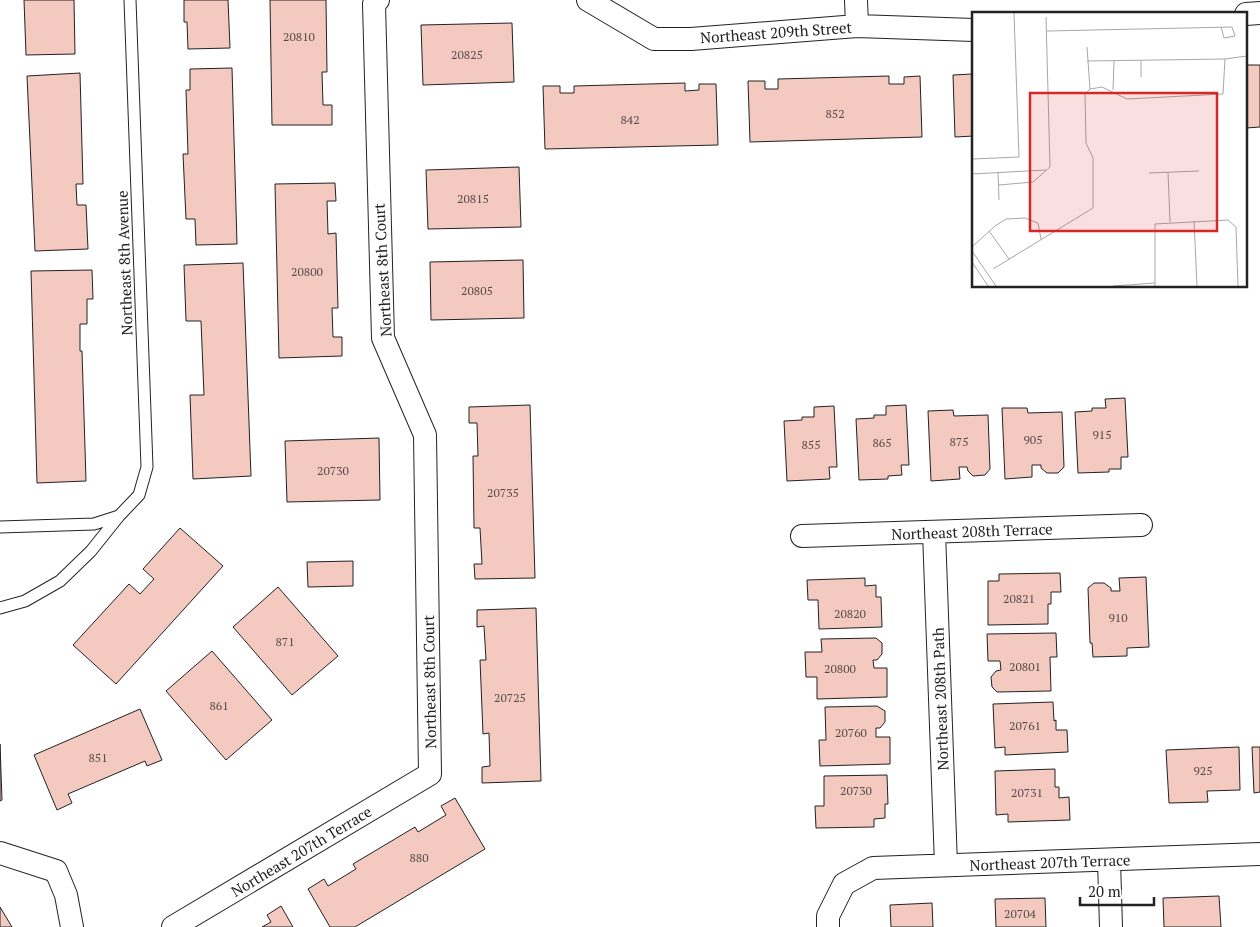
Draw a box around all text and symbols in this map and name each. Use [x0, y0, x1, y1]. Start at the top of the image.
inset map [972, 12, 1248, 288]
street label: Northeast 209th Street [699, 17, 853, 47]
house number: 20810 [283, 29, 315, 44]
house number: 20825 [451, 47, 483, 62]
house number: 852 [825, 106, 845, 121]
house number: 842 [620, 112, 640, 127]
street label: Northeast 8th Avenue [111, 190, 137, 336]
house number: 20815 [457, 191, 489, 206]
street label: Northeast 8th Court [368, 202, 395, 337]
house number: 20800 [291, 264, 323, 279]
house number: 20805 [461, 283, 493, 298]
house number: 915 [1092, 427, 1112, 442]
house number: 905 [1023, 432, 1043, 447]
house number: 875 [949, 434, 969, 449]
house number: 865 [872, 435, 892, 450]
house number: 855 [801, 437, 821, 452]
house number: 20730 [317, 463, 349, 478]
house number: 20735 [487, 485, 519, 500]
street label: Northeast 208th Terrace [891, 518, 1053, 544]
house number: 20821 [1003, 591, 1035, 606]
house number: 20820 [834, 606, 866, 621]
house number: 910 [1108, 610, 1128, 625]
street label: Northeast 8th Court [418, 615, 440, 749]
street label: Northeast 208th Path [928, 627, 952, 771]
house number: 871 [275, 634, 295, 649]
house number: 20801 [1009, 659, 1041, 674]
house number: 20800 [824, 661, 856, 676]
house number: 20725 [494, 690, 526, 705]
house number: 861 [209, 698, 229, 713]
house number: 20761 [1009, 718, 1041, 733]
house number: 20760 [835, 725, 867, 740]
house number: 851 [88, 750, 108, 765]
house number: 925 [1193, 763, 1213, 778]
house number: 20730 [840, 783, 872, 798]
house number: 20731 [1011, 785, 1043, 800]
street label: Northeast 207th Terrace [227, 801, 375, 901]
street label: Northeast 207th Terrace [969, 849, 1131, 875]
house number: 880 [409, 850, 429, 865]
scale bar [1080, 874, 1154, 906]
text: 20 m [1088, 881, 1121, 901]
house number: 20704 [1004, 906, 1037, 921]

